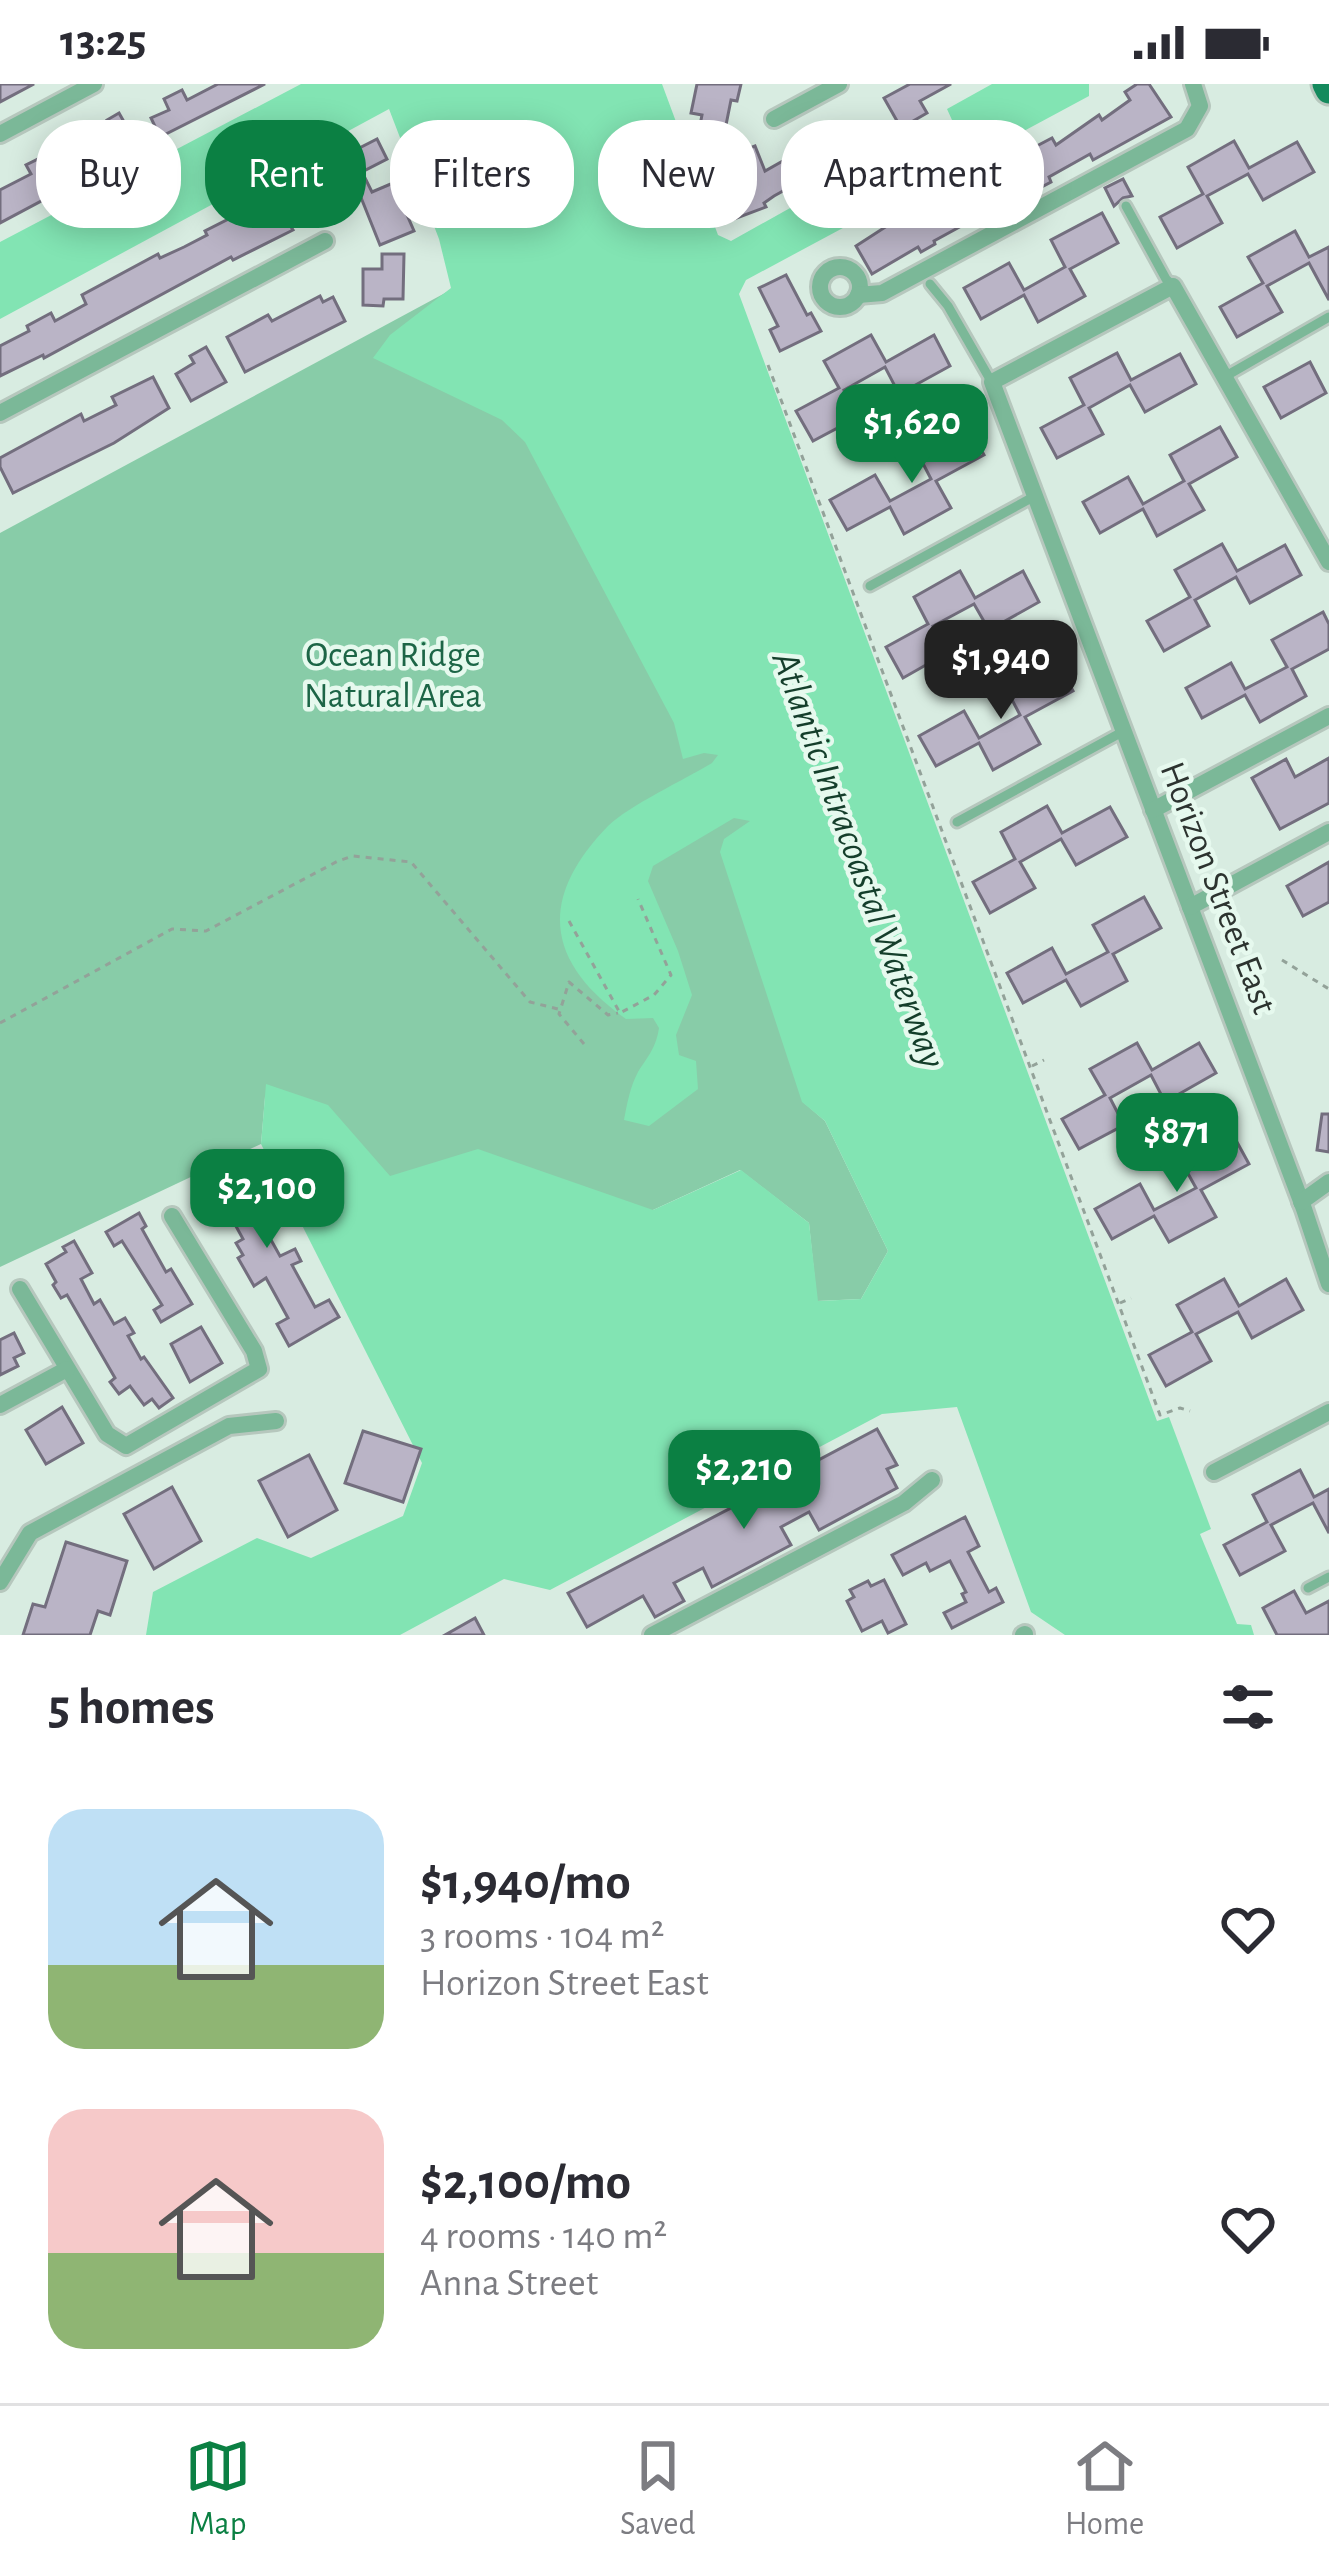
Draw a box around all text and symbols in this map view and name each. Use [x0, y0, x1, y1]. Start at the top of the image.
text: 13:25 [60, 19, 147, 64]
chip: Buy [36, 120, 181, 228]
chip: Rent [205, 120, 366, 228]
chip: Filters [390, 120, 574, 228]
chip: New [598, 120, 757, 228]
chip: Apartment [781, 120, 1044, 228]
pin: $1,620 [814, 384, 1010, 486]
text: $1,620 [863, 403, 961, 442]
pin: $1,940 [903, 620, 1099, 722]
park label: Ocean Ridge Natural Area [304, 637, 482, 714]
text: $1,940 [951, 639, 1051, 678]
water label: Atlantic Intracoastal Waterway [764, 646, 952, 1073]
street label: Horizon Street East [1153, 757, 1283, 1019]
pin: $871 [1106, 1093, 1248, 1195]
text: $871 [1143, 1112, 1211, 1151]
pin: $2,100 [169, 1149, 365, 1251]
text: $2,100 [217, 1168, 317, 1207]
pin: $2,210 [646, 1430, 842, 1532]
text: $2,210 [695, 1449, 793, 1488]
icon: filters [1215, 1674, 1281, 1740]
text: 5 homes [48, 1682, 215, 1733]
icon: home [144, 1857, 288, 2001]
text: $1,940/mo [420, 1857, 631, 1908]
icon: heart [1215, 1896, 1281, 1962]
text: 3 rooms · 104 m² [420, 1917, 664, 1956]
text: Horizon Street East [420, 1964, 709, 2003]
icon: home [144, 2157, 288, 2301]
text: $2,100/mo [420, 2157, 631, 2208]
icon: heart [1215, 2196, 1281, 2262]
text: 4 rooms · 140 m² [420, 2217, 667, 2256]
text: Anna Street [420, 2264, 598, 2303]
tab: Map [185, 2433, 251, 2545]
tab: Saved [620, 2433, 696, 2545]
tab: Home [1065, 2433, 1144, 2545]

